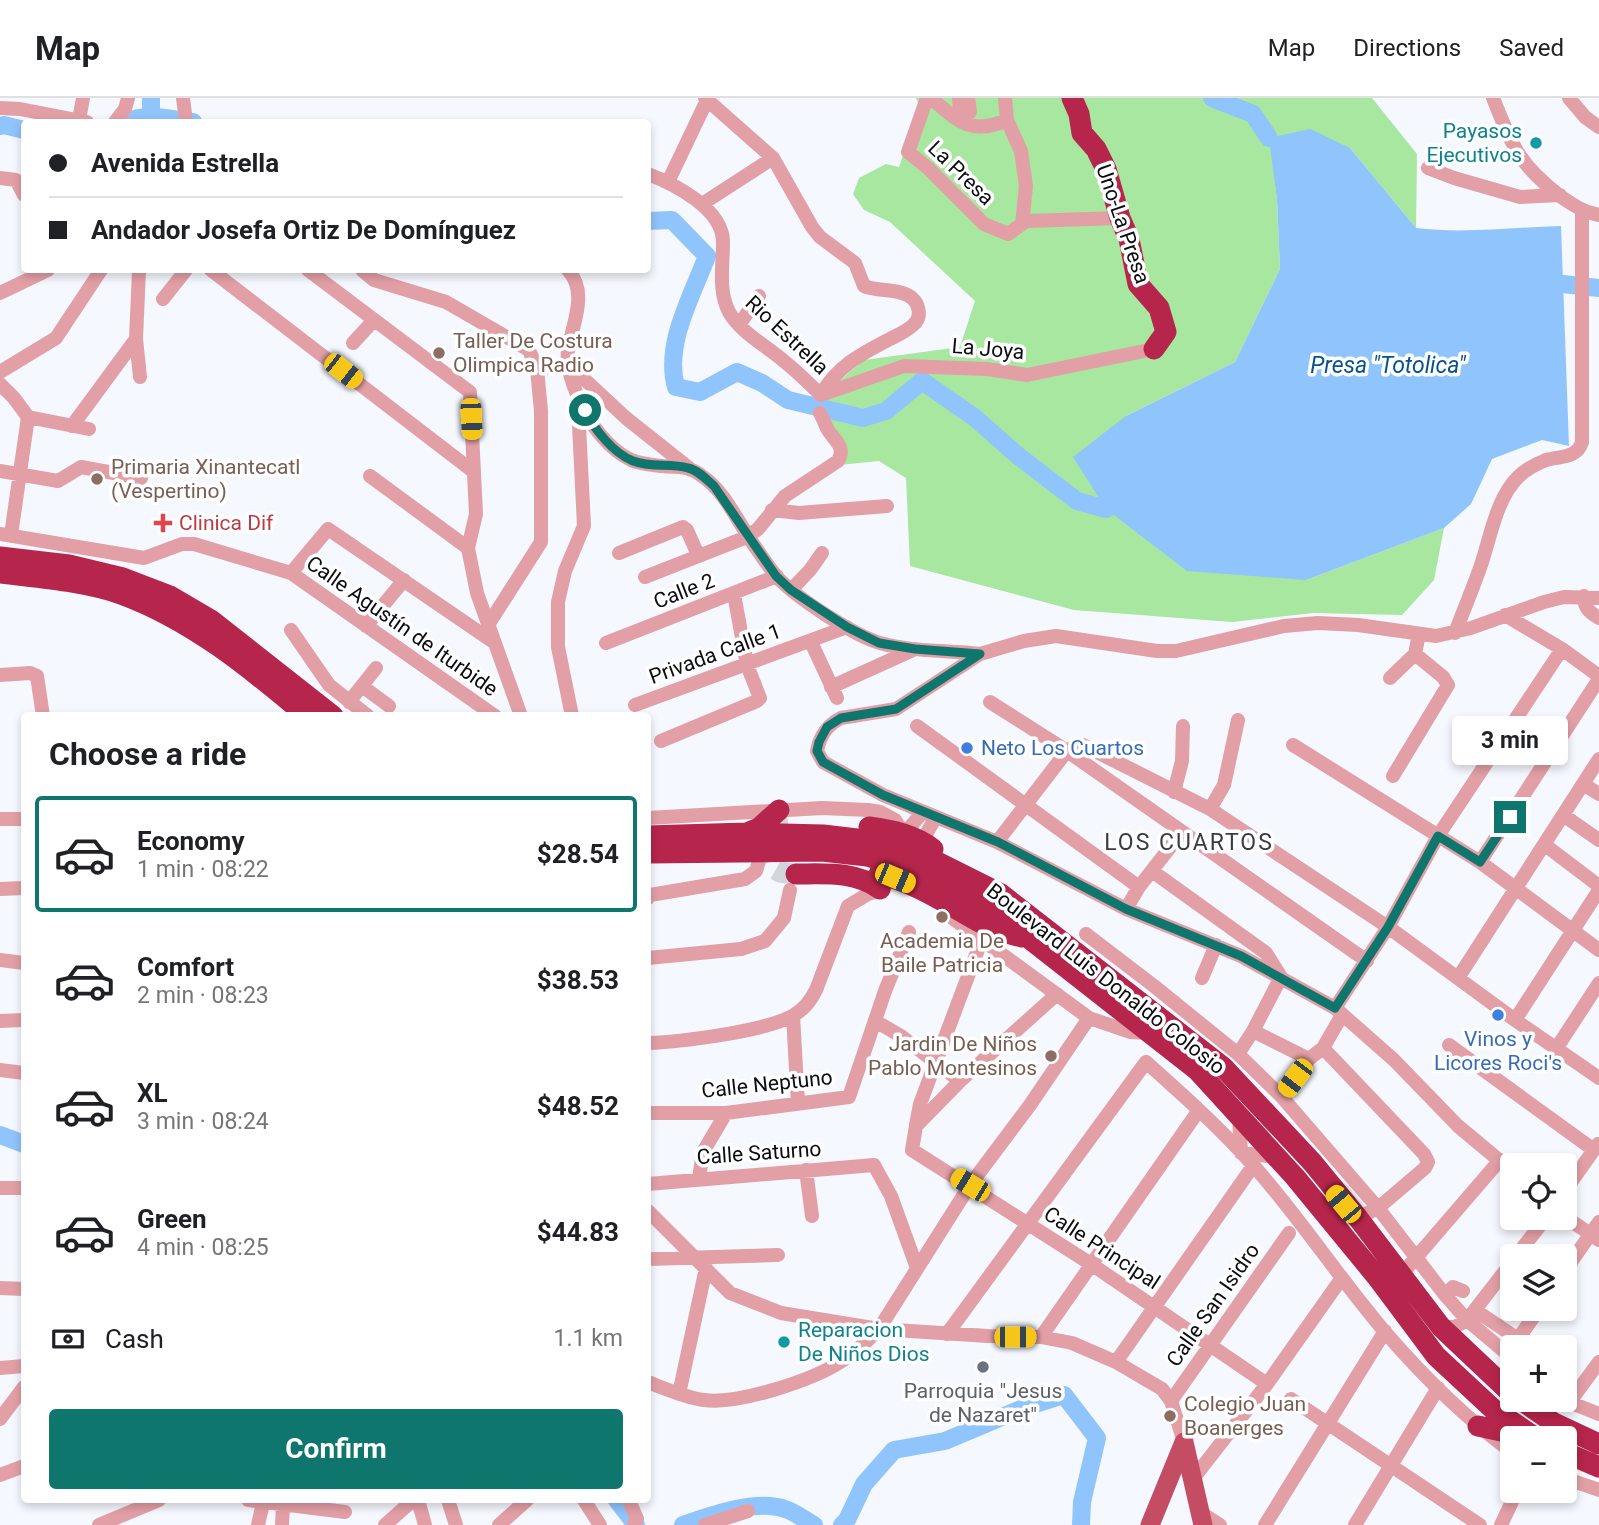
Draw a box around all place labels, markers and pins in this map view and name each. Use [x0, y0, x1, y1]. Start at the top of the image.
place label: Payasos Ejecutivos [1427, 119, 1522, 167]
marker: Payasos Ejecutivos [1528, 135, 1544, 151]
place label: Taller De Costura Olimpica Radio [453, 329, 613, 377]
marker: Taller De Costura Olimpica Radio [431, 345, 447, 361]
place label: Primaria Xinantecatl (Vespertino) [111, 455, 300, 503]
marker: Primaria Xinantecatl (Vespertino) [89, 471, 105, 487]
place label: Clinica Dif [179, 511, 274, 535]
marker: Clinica Dif [153, 513, 173, 533]
place label: Neto Los Cuartos [981, 736, 1144, 760]
marker: Neto Los Cuartos [959, 740, 975, 756]
marker: Academia De Baile Patricia [934, 909, 950, 925]
place label: Academia De Baile Patricia [880, 929, 1004, 977]
marker: Vinos y Licores Roci's [1490, 1007, 1506, 1023]
place label: Vinos y Licores Roci's [1434, 1027, 1562, 1075]
place label: Jardin De Niños Pablo Montesinos [868, 1032, 1037, 1080]
marker: Jardin De Niños Pablo Montesinos [1043, 1048, 1059, 1064]
place label: Reparacion De Niños Dios [798, 1318, 930, 1366]
marker: Reparacion De Niños Dios [776, 1334, 792, 1350]
marker: Parroquia "Jesus de Nazaret" [975, 1359, 991, 1375]
place label: Parroquia "Jesus de Nazaret" [904, 1379, 1062, 1427]
place label: Colegio Juan Boanerges [1184, 1392, 1306, 1440]
marker: Colegio Juan Boanerges [1162, 1408, 1178, 1424]

